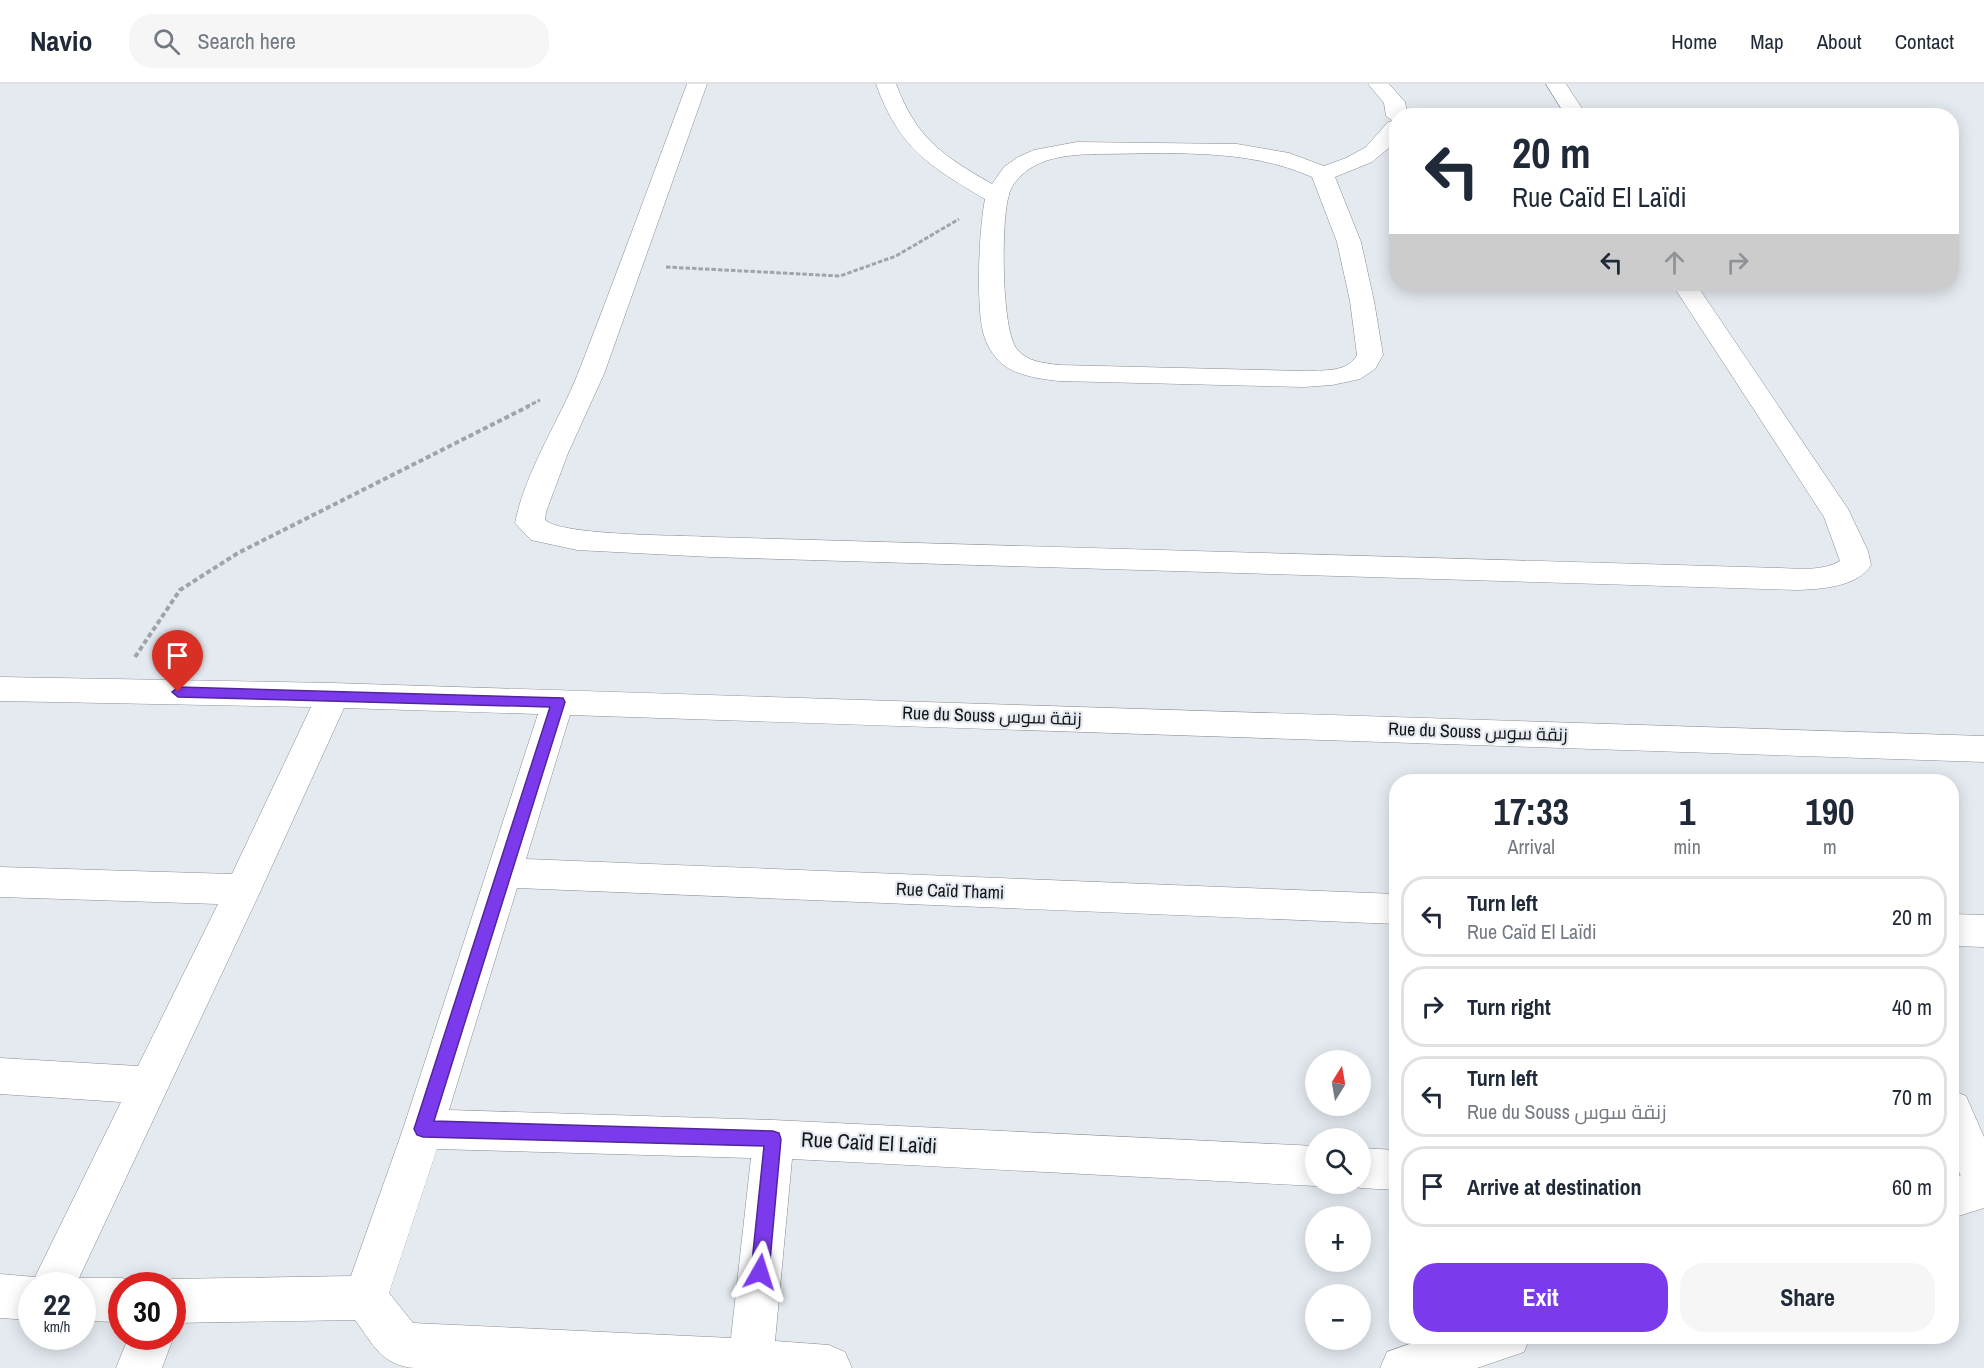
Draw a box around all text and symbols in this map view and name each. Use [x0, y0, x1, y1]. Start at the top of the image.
search box [129, 14, 549, 68]
text: Navio [30, 22, 93, 60]
icon: search [150, 25, 183, 58]
text: Search here [198, 26, 296, 56]
text: Home [1671, 27, 1717, 56]
text: Map [1750, 27, 1784, 56]
text: About [1817, 27, 1862, 56]
text: Contact [1895, 27, 1954, 56]
text: 20 m [1512, 125, 1591, 181]
icon: left [1413, 132, 1491, 210]
text: Rue Caïd El Laïdi [1512, 179, 1687, 215]
icon: left [1595, 246, 1628, 279]
icon: ahead [1658, 246, 1691, 279]
icon: right [1721, 246, 1754, 279]
pin [152, 630, 203, 692]
icon: arrive [161, 639, 194, 672]
street label: Rue du Souss زنقة سوس [902, 700, 1082, 731]
street label: Rue du Souss زنقة سوس [1388, 716, 1568, 747]
text: 17:33 [1493, 788, 1569, 836]
text: 1 [1679, 788, 1695, 836]
text: 190 [1805, 788, 1855, 836]
text: Arrival [1508, 833, 1555, 860]
text: min [1673, 833, 1701, 860]
text: m [1823, 833, 1837, 860]
street label: Rue Caïd Thami [896, 876, 1004, 905]
text: Turn left [1467, 888, 1538, 918]
icon: left [1416, 900, 1449, 933]
text: 20 m [1892, 902, 1932, 932]
text: Rue Caïd El Laïdi [1467, 918, 1596, 945]
icon: right [1416, 990, 1449, 1023]
text: Turn right [1467, 992, 1551, 1022]
text: 40 m [1892, 992, 1932, 1022]
north arrow [1305, 1050, 1371, 1116]
map controls [1305, 1050, 1371, 1350]
text: Turn left [1467, 1063, 1538, 1093]
icon: left [1416, 1080, 1449, 1113]
text: 70 m [1892, 1082, 1932, 1112]
text: Rue du Souss زنقة سوس [1467, 1098, 1666, 1125]
street label: Rue Caïd El Laïdi [800, 1124, 938, 1161]
button: search [1305, 1128, 1371, 1194]
icon: arrive [1416, 1170, 1449, 1203]
text: Arrive at destination [1467, 1172, 1641, 1202]
text: 60 m [1892, 1172, 1932, 1202]
button: + [1305, 1206, 1371, 1272]
position arrow [728, 1240, 792, 1304]
button: Exit [1413, 1263, 1668, 1332]
button: Share [1680, 1263, 1935, 1332]
speed limit sign: 30 [108, 1272, 186, 1350]
text: 22 [43, 1284, 71, 1324]
button: − [1305, 1284, 1371, 1350]
text: km/h [44, 1316, 70, 1337]

